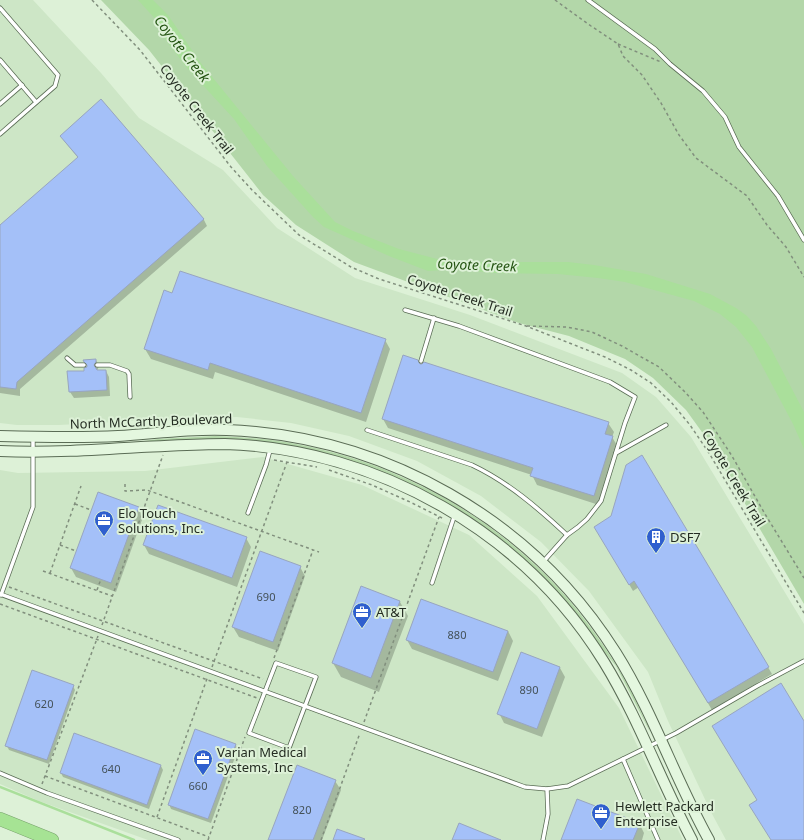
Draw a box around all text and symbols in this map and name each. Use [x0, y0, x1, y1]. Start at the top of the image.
water label: Coyote Creek [150, 11, 215, 87]
street label: Coyote Creek Trail [156, 60, 238, 158]
water label: Coyote Creek [437, 254, 518, 275]
street label: Coyote Creek Trail [405, 269, 515, 321]
street label: North McCarthy Boulevard [69, 409, 233, 433]
street label: Coyote Creek Trail [698, 426, 770, 530]
place label: Elo Touch Solutions, Inc. [118, 504, 204, 537]
office icon: Elo Touch Solutions, Inc. [93, 509, 115, 537]
building icon: DSF7 [645, 526, 667, 554]
place label: DSF7 [670, 528, 701, 546]
house number: 690 [257, 589, 275, 604]
office icon: AT&T [351, 601, 373, 629]
place label: AT&T [376, 603, 407, 621]
house number: 880 [448, 627, 466, 642]
house number: 890 [520, 682, 538, 697]
house number: 620 [35, 696, 53, 711]
place label: Varian Medical Systems, Inc [217, 743, 307, 776]
office icon: Varian Medical Systems, Inc [192, 748, 214, 776]
house number: 640 [102, 761, 120, 776]
house number: 660 [189, 778, 207, 793]
place label: Hewlett Packard Enterprise [615, 797, 714, 830]
house number: 820 [293, 802, 311, 817]
office icon: Hewlett Packard Enterprise [590, 802, 612, 830]

